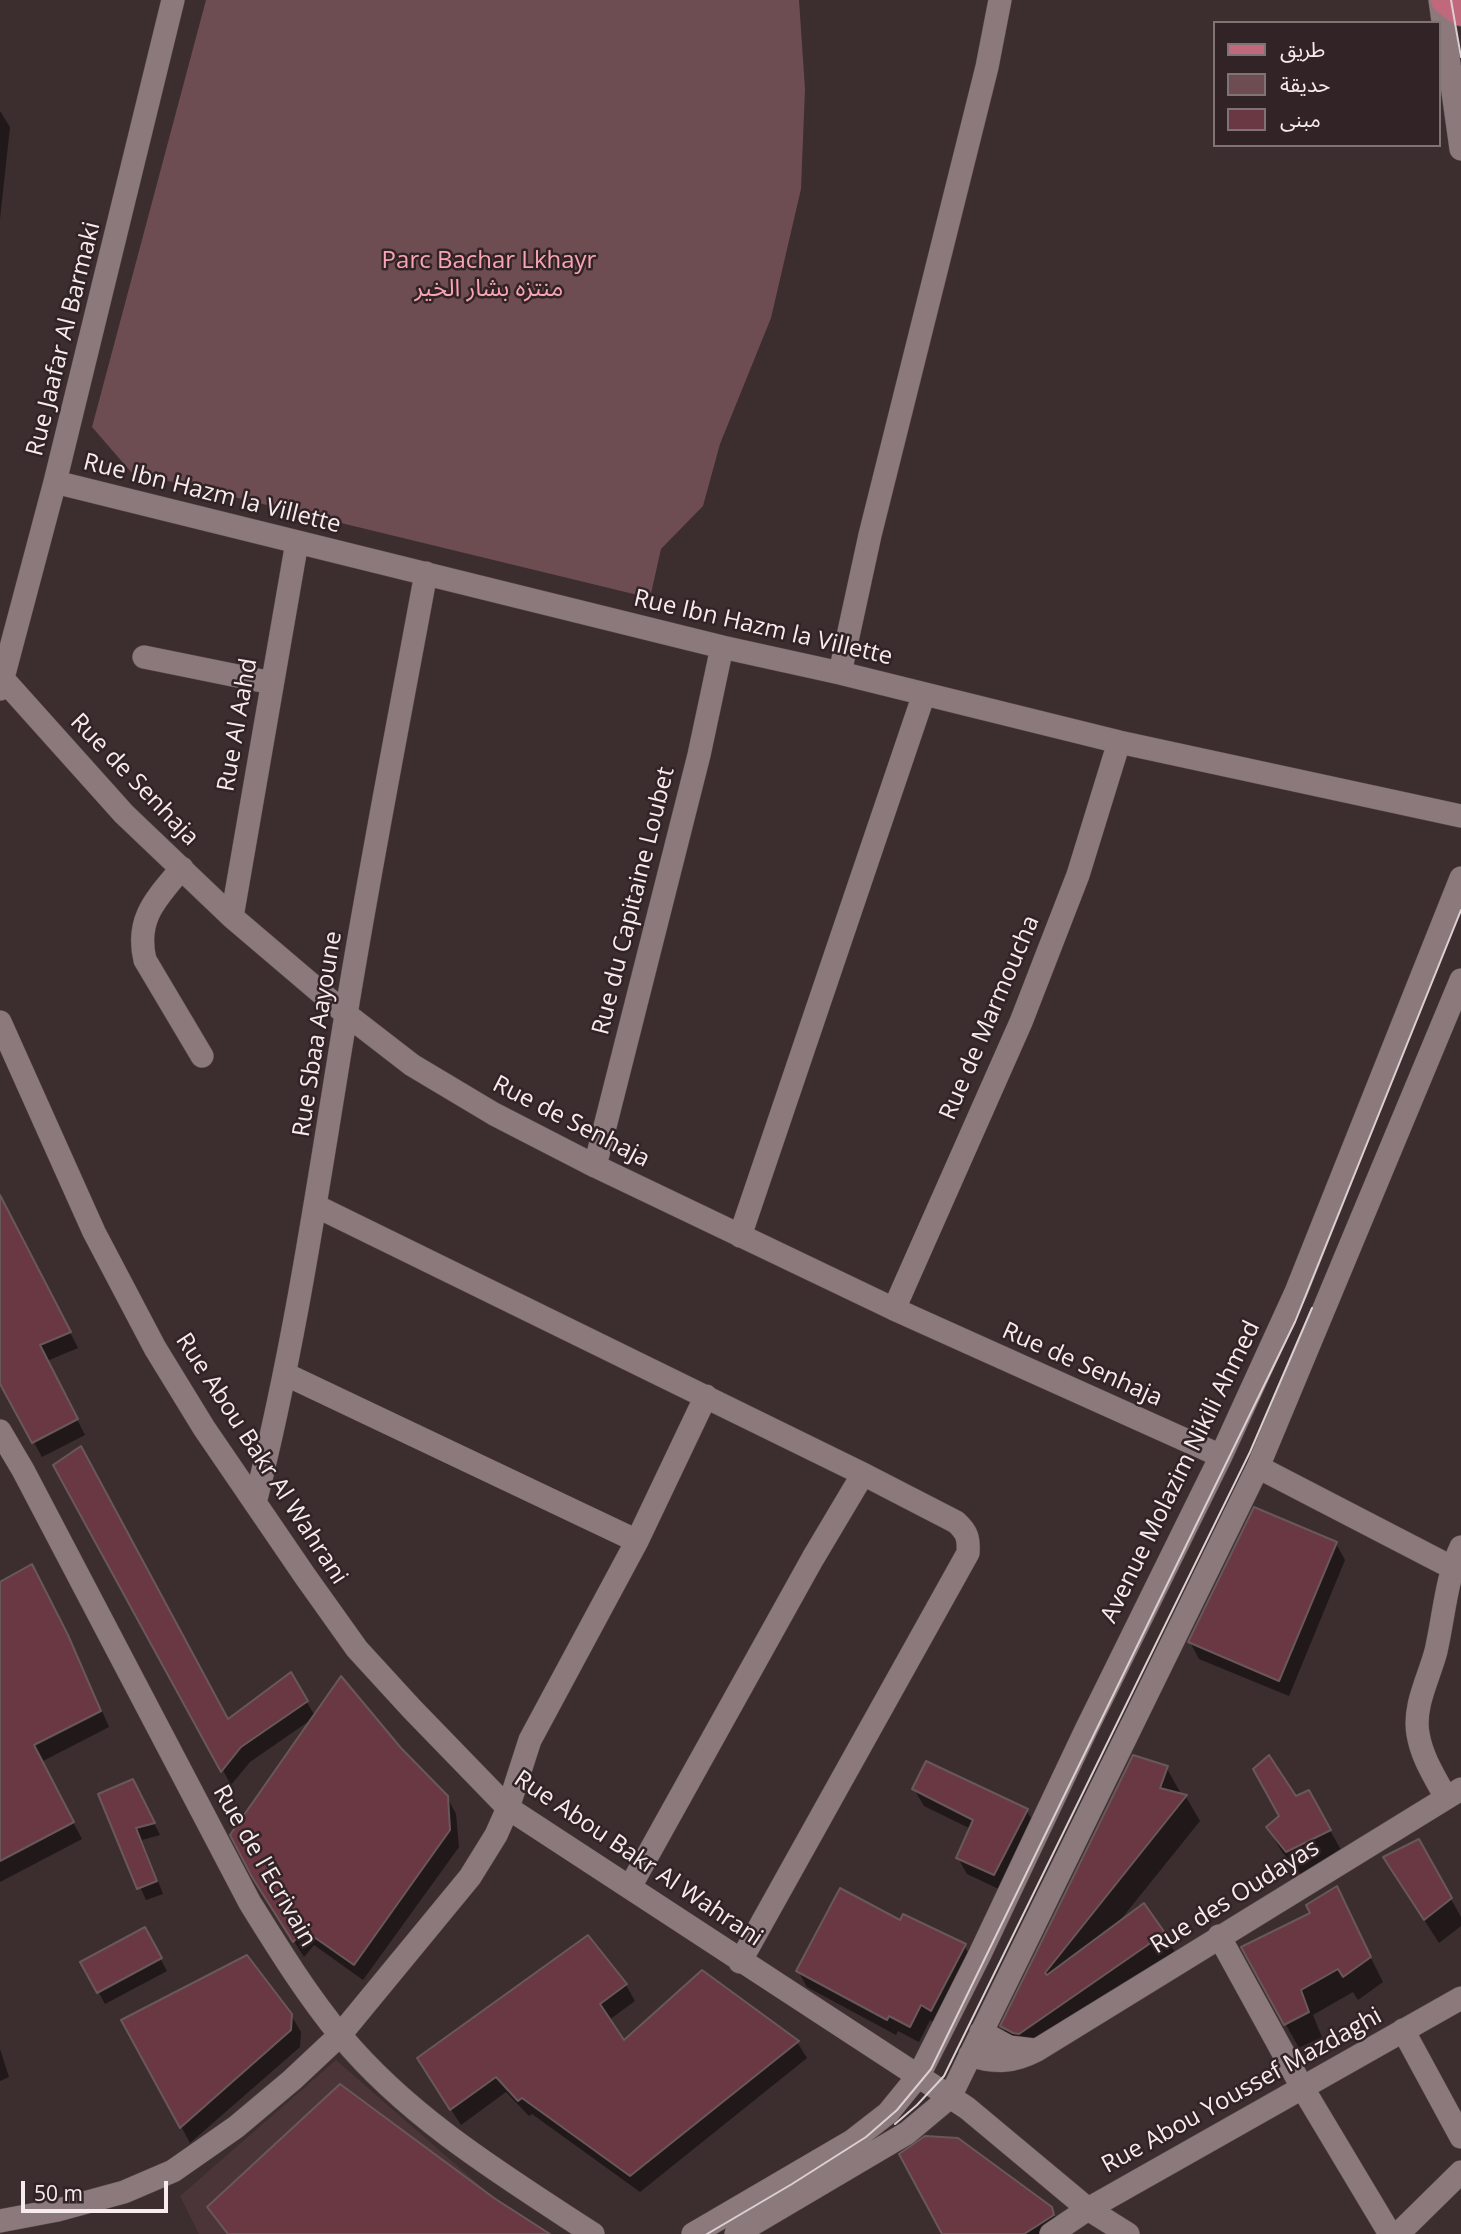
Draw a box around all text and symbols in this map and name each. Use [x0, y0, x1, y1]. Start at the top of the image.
legend [1212, 21, 1440, 147]
text: طريق [1280, 35, 1325, 63]
text: حديقة [1280, 70, 1330, 98]
text: مبنى [1280, 105, 1321, 133]
street label: Rue Jaafar Al Barmaki [21, 219, 107, 459]
park label: Parc Bachar Lkhayr منتزه بشار الخير [382, 247, 596, 303]
street label: Rue Ibn Hazm la Villette [80, 448, 344, 540]
street label: Rue Ibn Hazm la Villette [631, 584, 895, 672]
street label: Rue Al Aahd [212, 656, 264, 794]
street label: Rue de Senhaja [64, 708, 204, 852]
street label: Rue du Capitaine Loubet [587, 764, 681, 1038]
street label: Rue de Marmoucha [934, 911, 1046, 1125]
street label: Rue Sbaa Aayoune [288, 929, 348, 1139]
street label: Rue de Senhaja [488, 1070, 654, 1174]
street label: Avenue Molazim Nikili Ahmed [1095, 1316, 1267, 1628]
street label: Rue de Senhaja [997, 1317, 1167, 1413]
street label: Rue Abou Bakr Al Wahrani [169, 1328, 353, 1590]
street label: Rue Abou Bakr Al Wahrani [508, 1765, 768, 1953]
street label: Rue de l'Ecrivain [206, 1780, 322, 1952]
street label: Rue des Oudayas [1145, 1834, 1325, 1960]
street label: Rue Abou Youssef Mazdaghi [1097, 2002, 1387, 2180]
scale bar [24, 2168, 172, 2212]
text: 50 m [34, 2179, 83, 2207]

